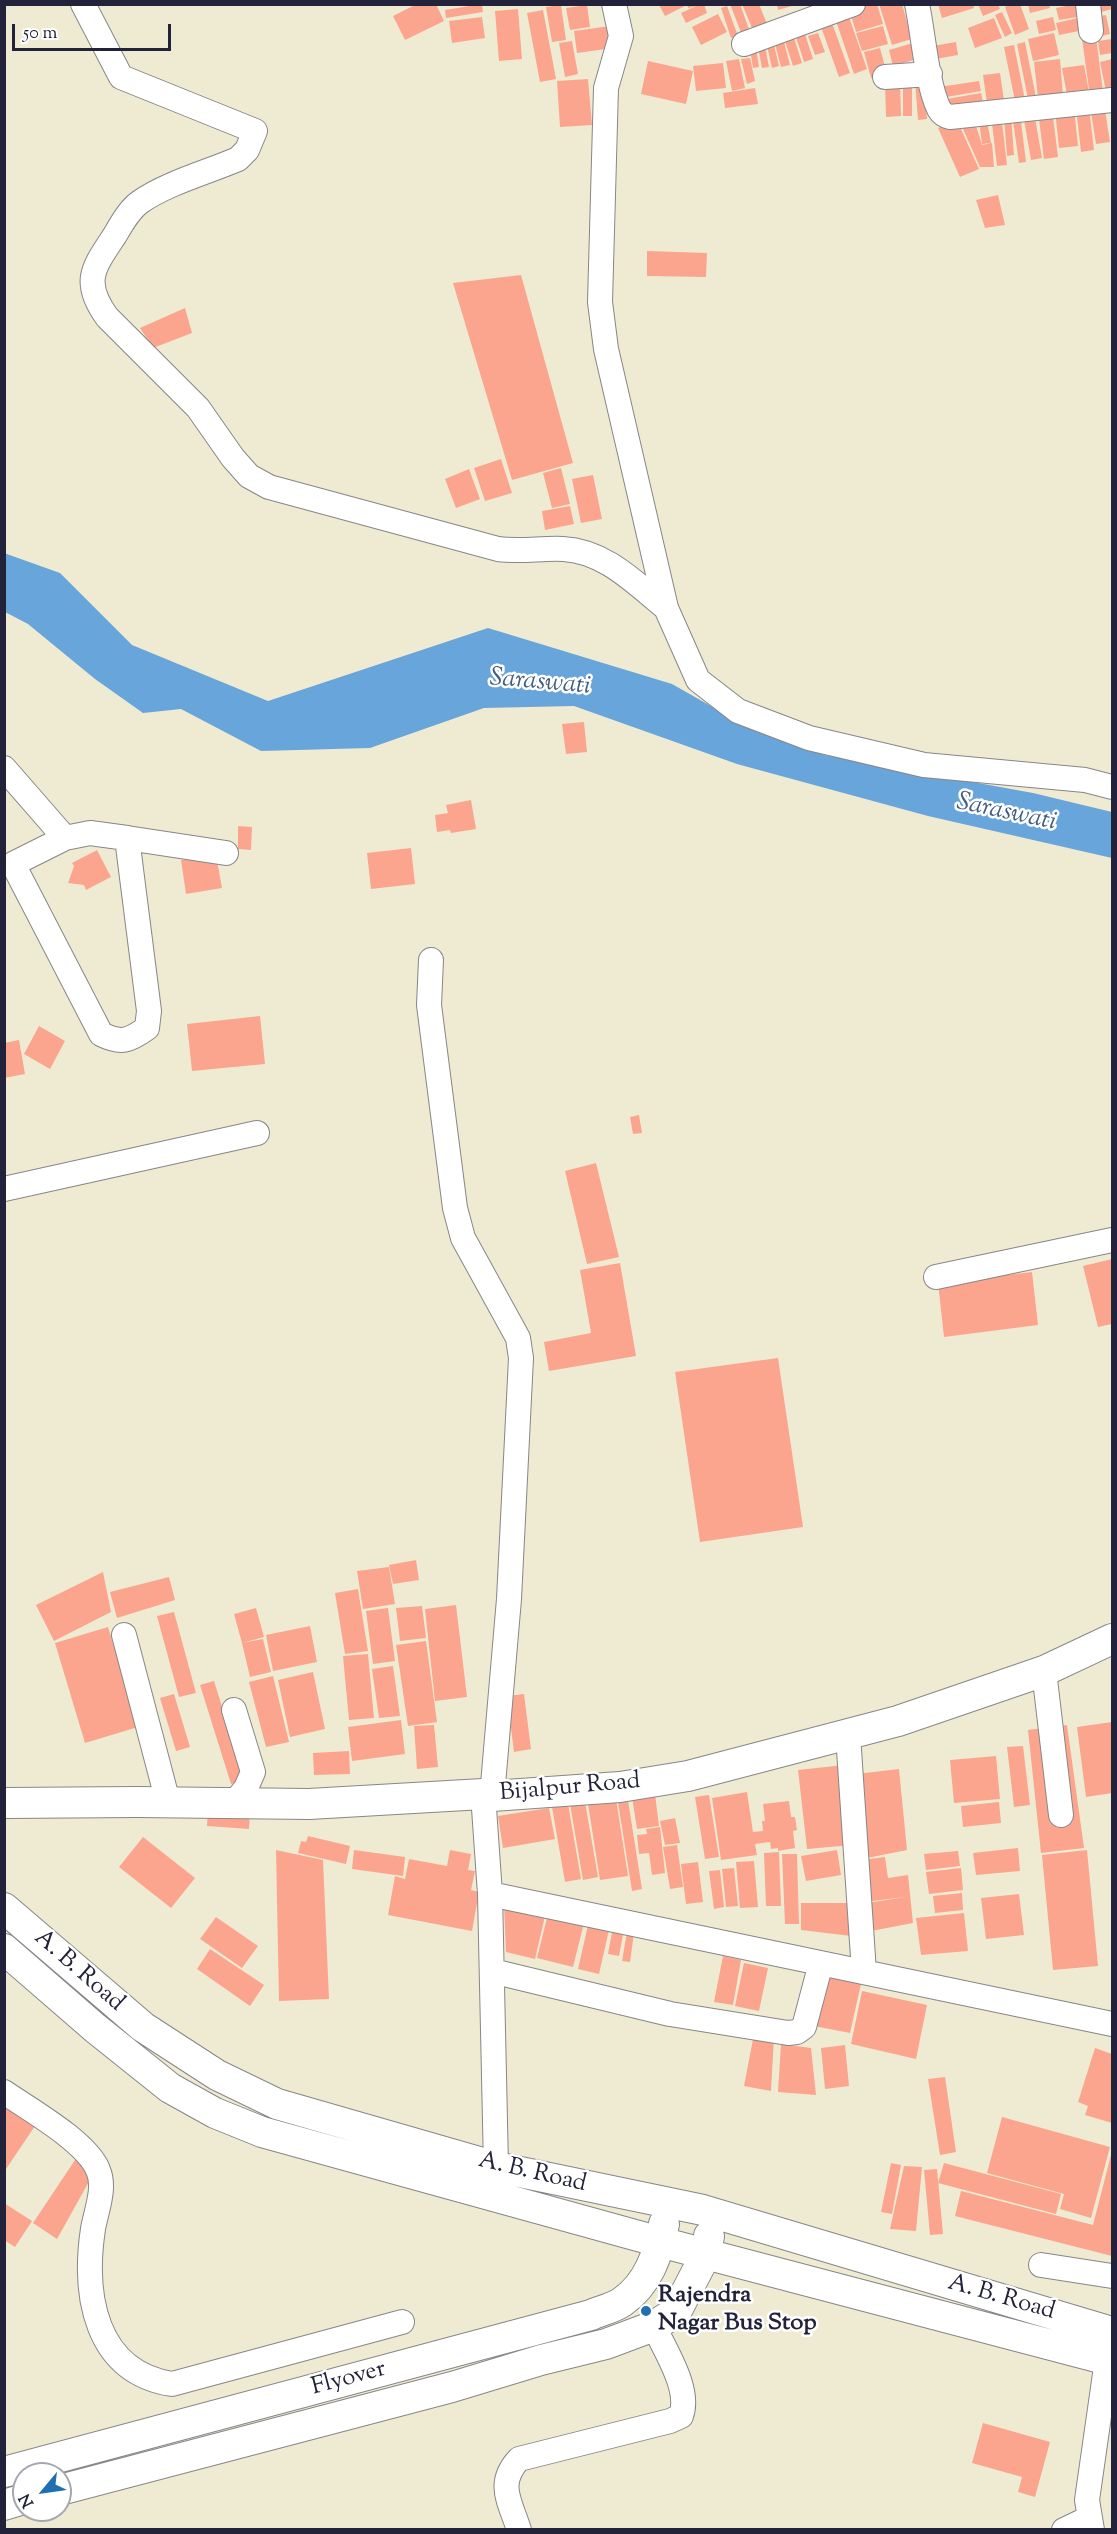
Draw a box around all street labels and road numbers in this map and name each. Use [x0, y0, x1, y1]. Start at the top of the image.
street label: Bijalpur Road [498, 1768, 642, 1810]
street label: A. B. Road [27, 1925, 129, 2019]
street label: A. B. Road [475, 2148, 589, 2200]
street label: A. B. Road [944, 2270, 1058, 2328]
street label: Flyover [309, 2356, 389, 2404]

